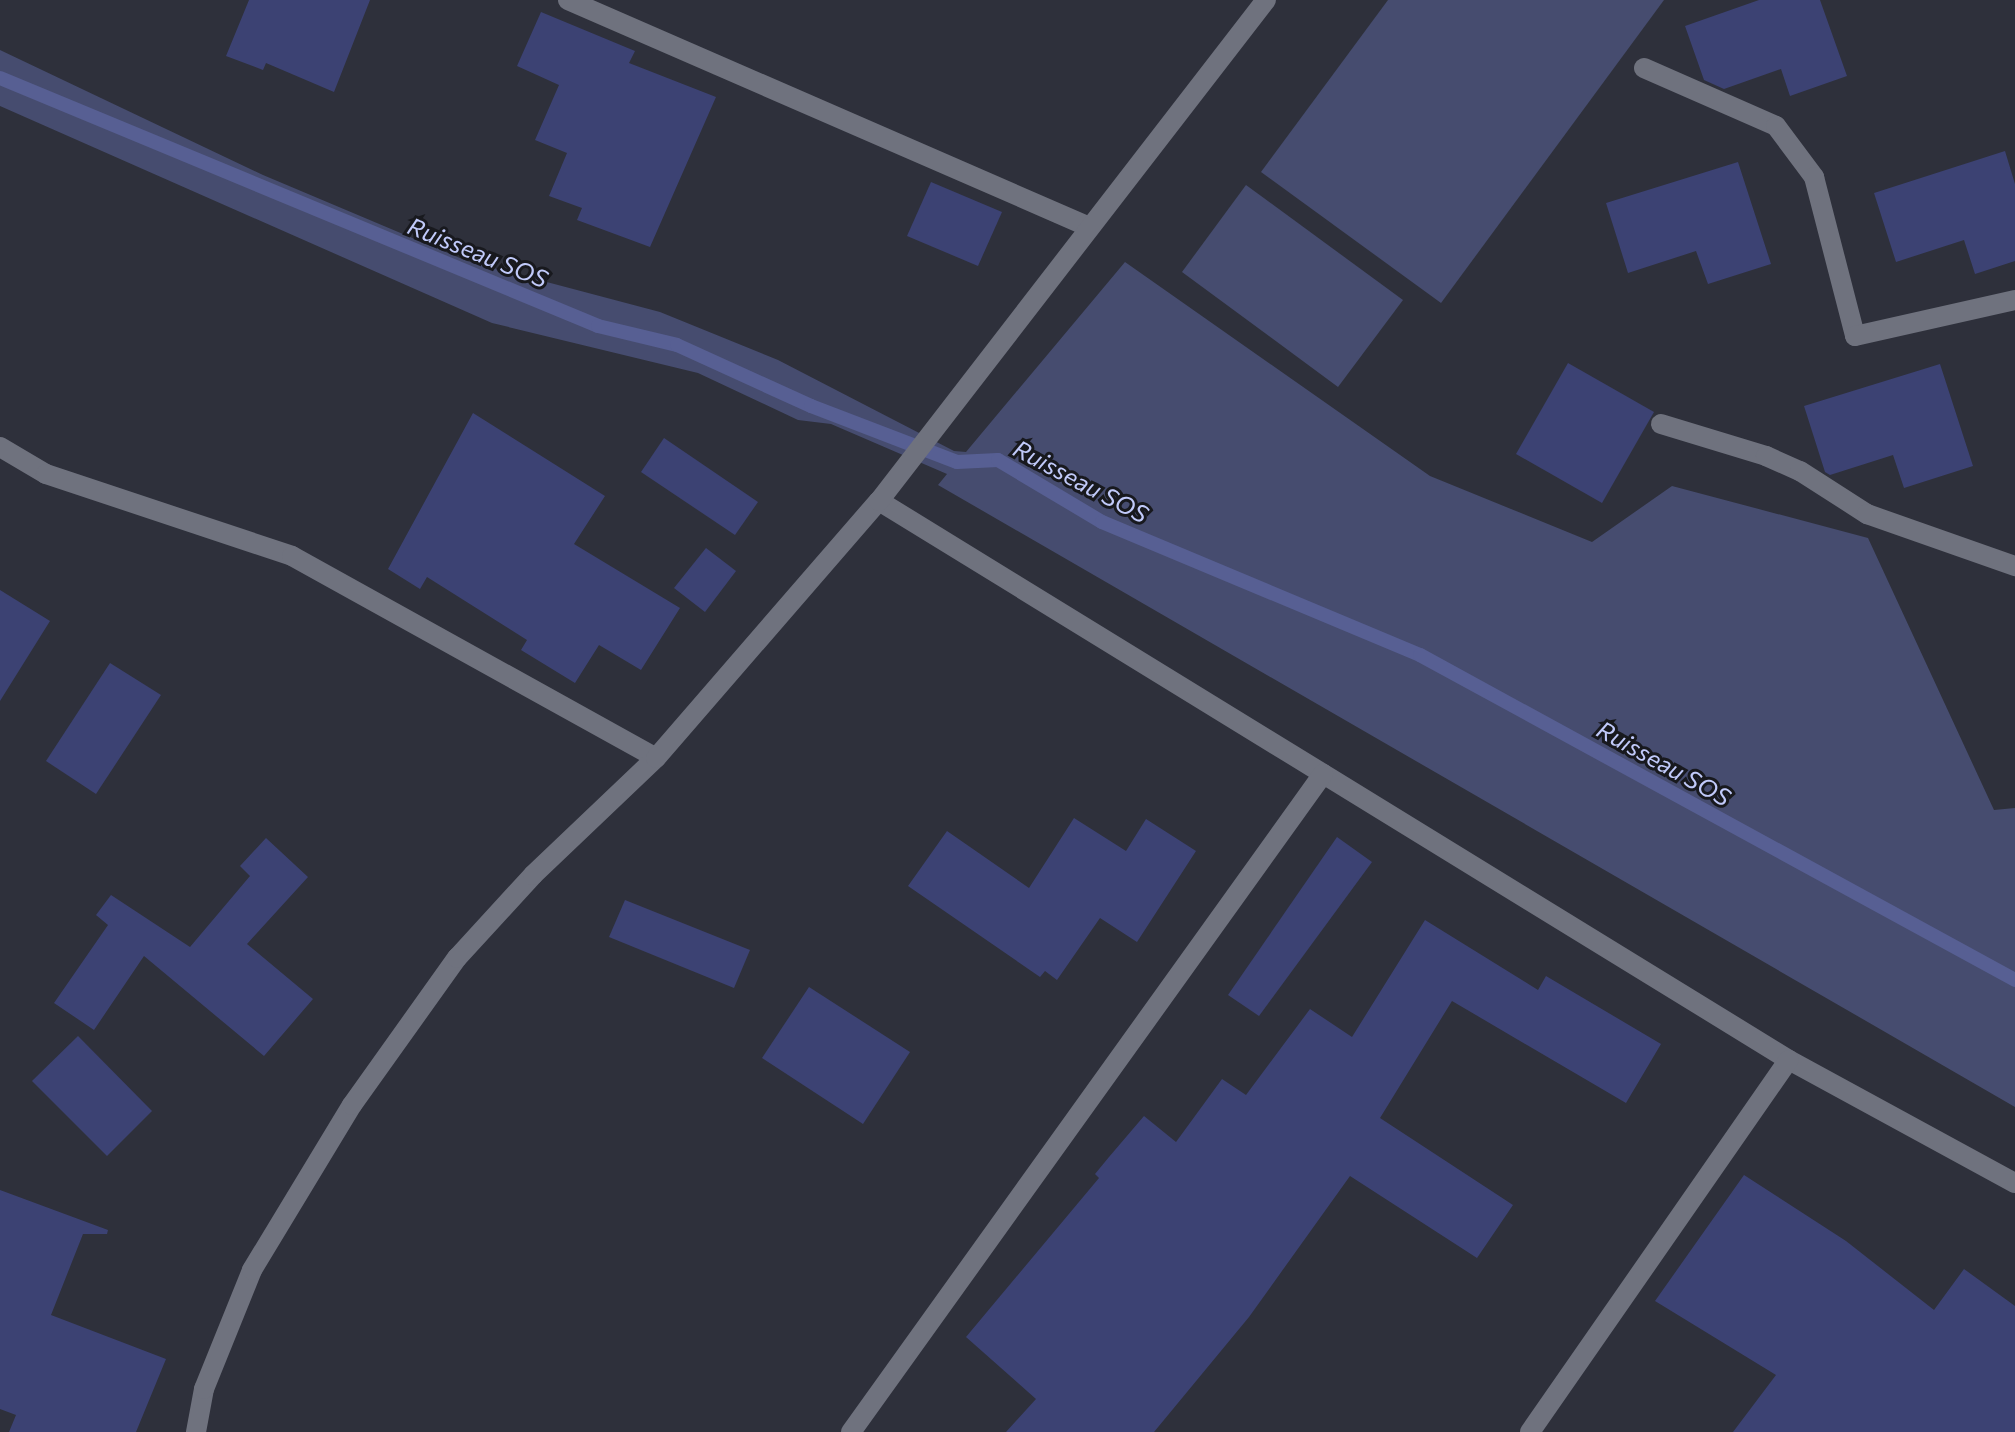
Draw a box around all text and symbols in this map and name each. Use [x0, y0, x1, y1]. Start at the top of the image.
water label: Ruisseau SOS [404, 211, 552, 293]
water label: Ruisseau SOS [1009, 433, 1153, 529]
water label: Ruisseau SOS [1592, 714, 1736, 812]

